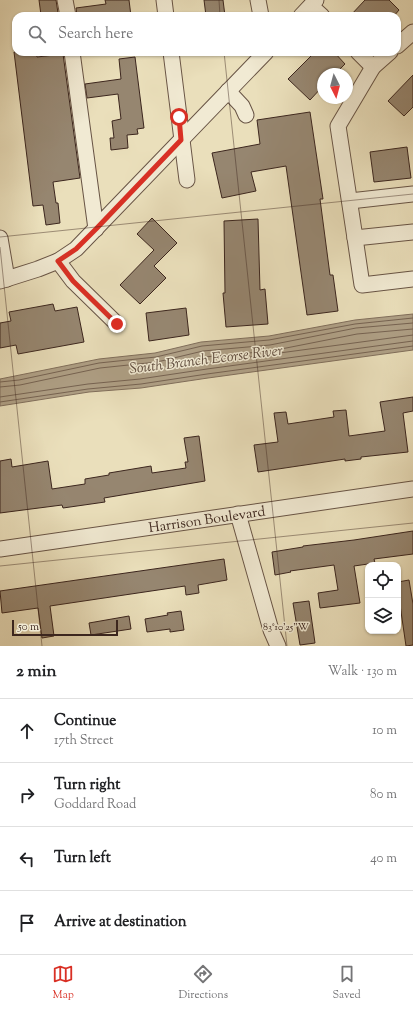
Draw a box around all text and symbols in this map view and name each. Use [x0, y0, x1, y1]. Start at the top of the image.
search box [12, 12, 401, 56]
icon: search [26, 23, 48, 45]
text: Search here [58, 24, 133, 45]
north arrow [317, 68, 353, 104]
route start [170, 108, 188, 126]
route end [108, 315, 126, 333]
water label: South Branch Ecorse River [128, 341, 285, 380]
street label: Harrison Boulevard [147, 503, 267, 539]
map controls [365, 562, 401, 634]
button: locate [365, 562, 401, 598]
button: layers [365, 598, 401, 634]
scale bar [12, 618, 118, 637]
text: 50 m [18, 619, 39, 635]
text: 83°10'25"W [263, 620, 309, 635]
text: 2 min [16, 660, 57, 684]
text: Walk · 130 m [328, 663, 397, 681]
text: Continue [54, 711, 116, 732]
icon: ahead [16, 720, 38, 742]
text: 10 m [372, 722, 397, 740]
text: 17th Street [54, 732, 113, 750]
text: Turn right [54, 775, 120, 796]
icon: right [16, 784, 38, 806]
text: 80 m [370, 786, 397, 804]
text: Goddard Road [54, 796, 136, 814]
icon: left [16, 848, 38, 870]
text: Turn left [54, 848, 111, 869]
text: 40 m [370, 850, 397, 868]
icon: arrive [16, 912, 38, 934]
text: Arrive at destination [54, 912, 187, 933]
tab: Map [52, 963, 74, 1003]
tab: Directions [179, 963, 228, 1003]
tab: Saved [333, 963, 361, 1003]

